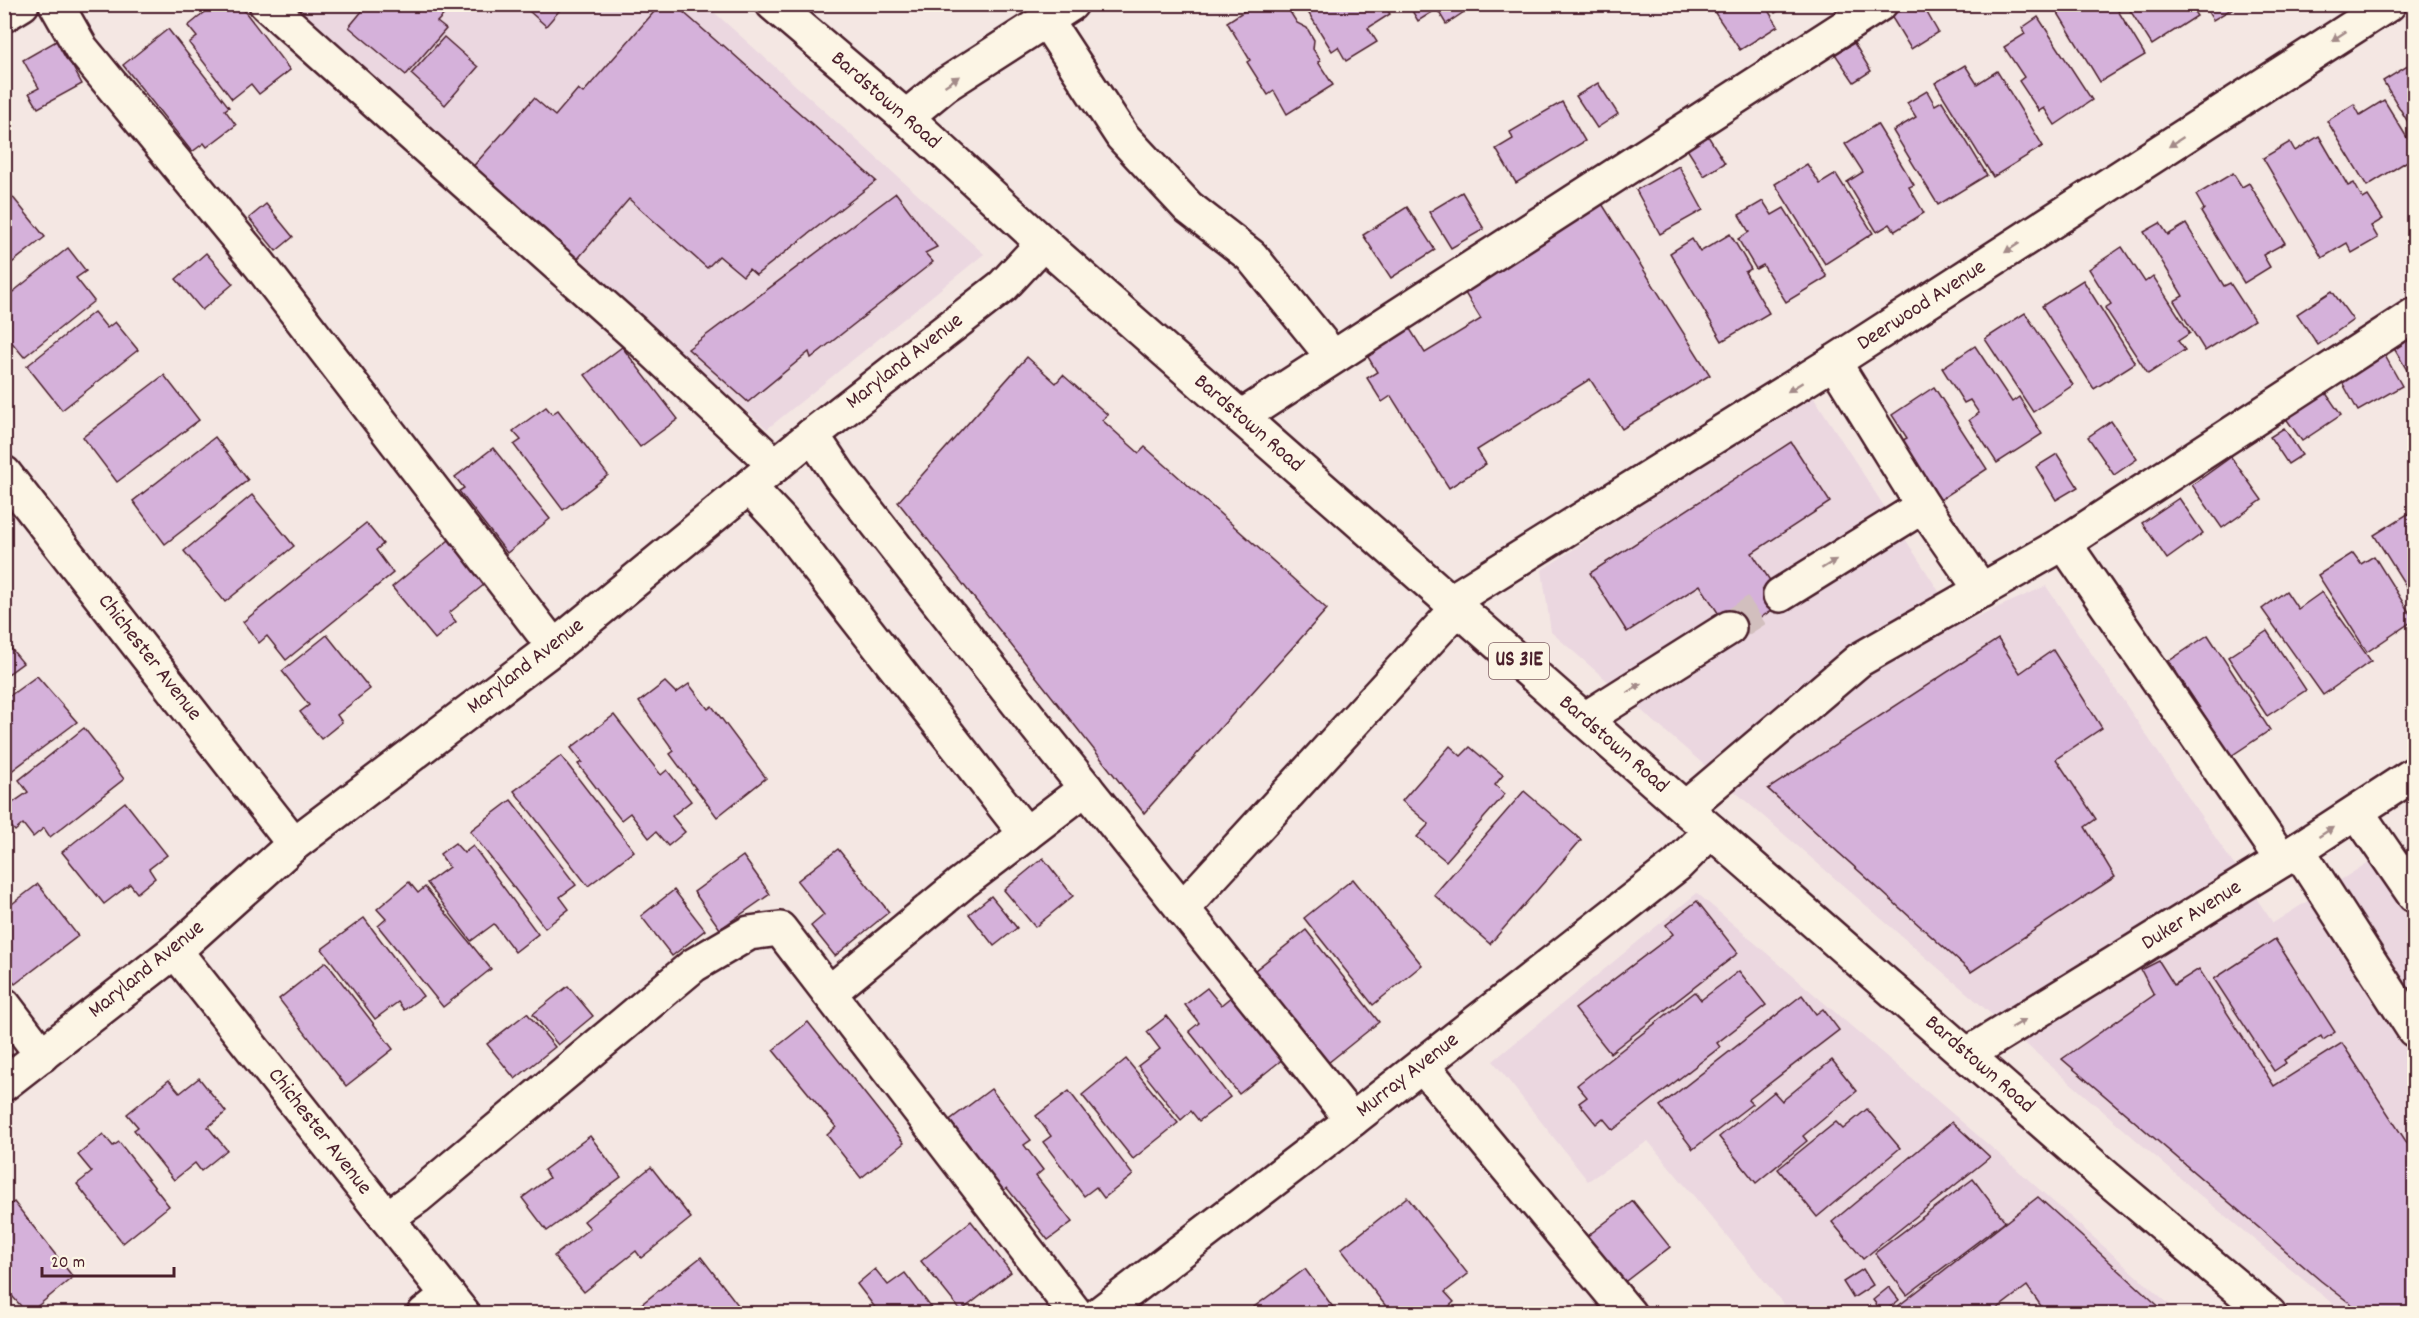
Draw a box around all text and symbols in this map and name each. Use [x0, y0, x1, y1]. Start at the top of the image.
one-way arrow [2331, 31, 2348, 42]
street label: Bardstown Road [823, 44, 947, 158]
one-way arrow [944, 76, 960, 87]
one-way arrow [2168, 136, 2184, 148]
one-way arrow [2004, 242, 2020, 253]
street label: Deerwood Avenue [1851, 253, 1993, 359]
street label: Maryland Avenue [840, 306, 970, 418]
street label: Bardstown Road [1186, 367, 1310, 481]
one-way arrow [1787, 381, 1803, 392]
one-way arrow [1821, 558, 1838, 569]
street label: Chichester Avenue [89, 588, 209, 728]
street label: Maryland Avenue [461, 611, 591, 723]
road number: US 31E [1489, 643, 1549, 679]
one-way arrow [1626, 682, 1642, 693]
street label: Bardstown Road [1551, 688, 1675, 802]
one-way arrow [2318, 826, 2334, 837]
street label: Duker Avenue [2136, 873, 2248, 959]
street label: Maryland Avenue [82, 913, 212, 1027]
street label: Bardstown Road [1917, 1008, 2041, 1122]
one-way arrow [2010, 1019, 2026, 1030]
street label: Murray Avenue [1350, 1026, 1466, 1126]
street label: Chichester Avenue [259, 1062, 379, 1202]
scale bar [42, 1240, 174, 1278]
text: 20 m [51, 1251, 85, 1276]

